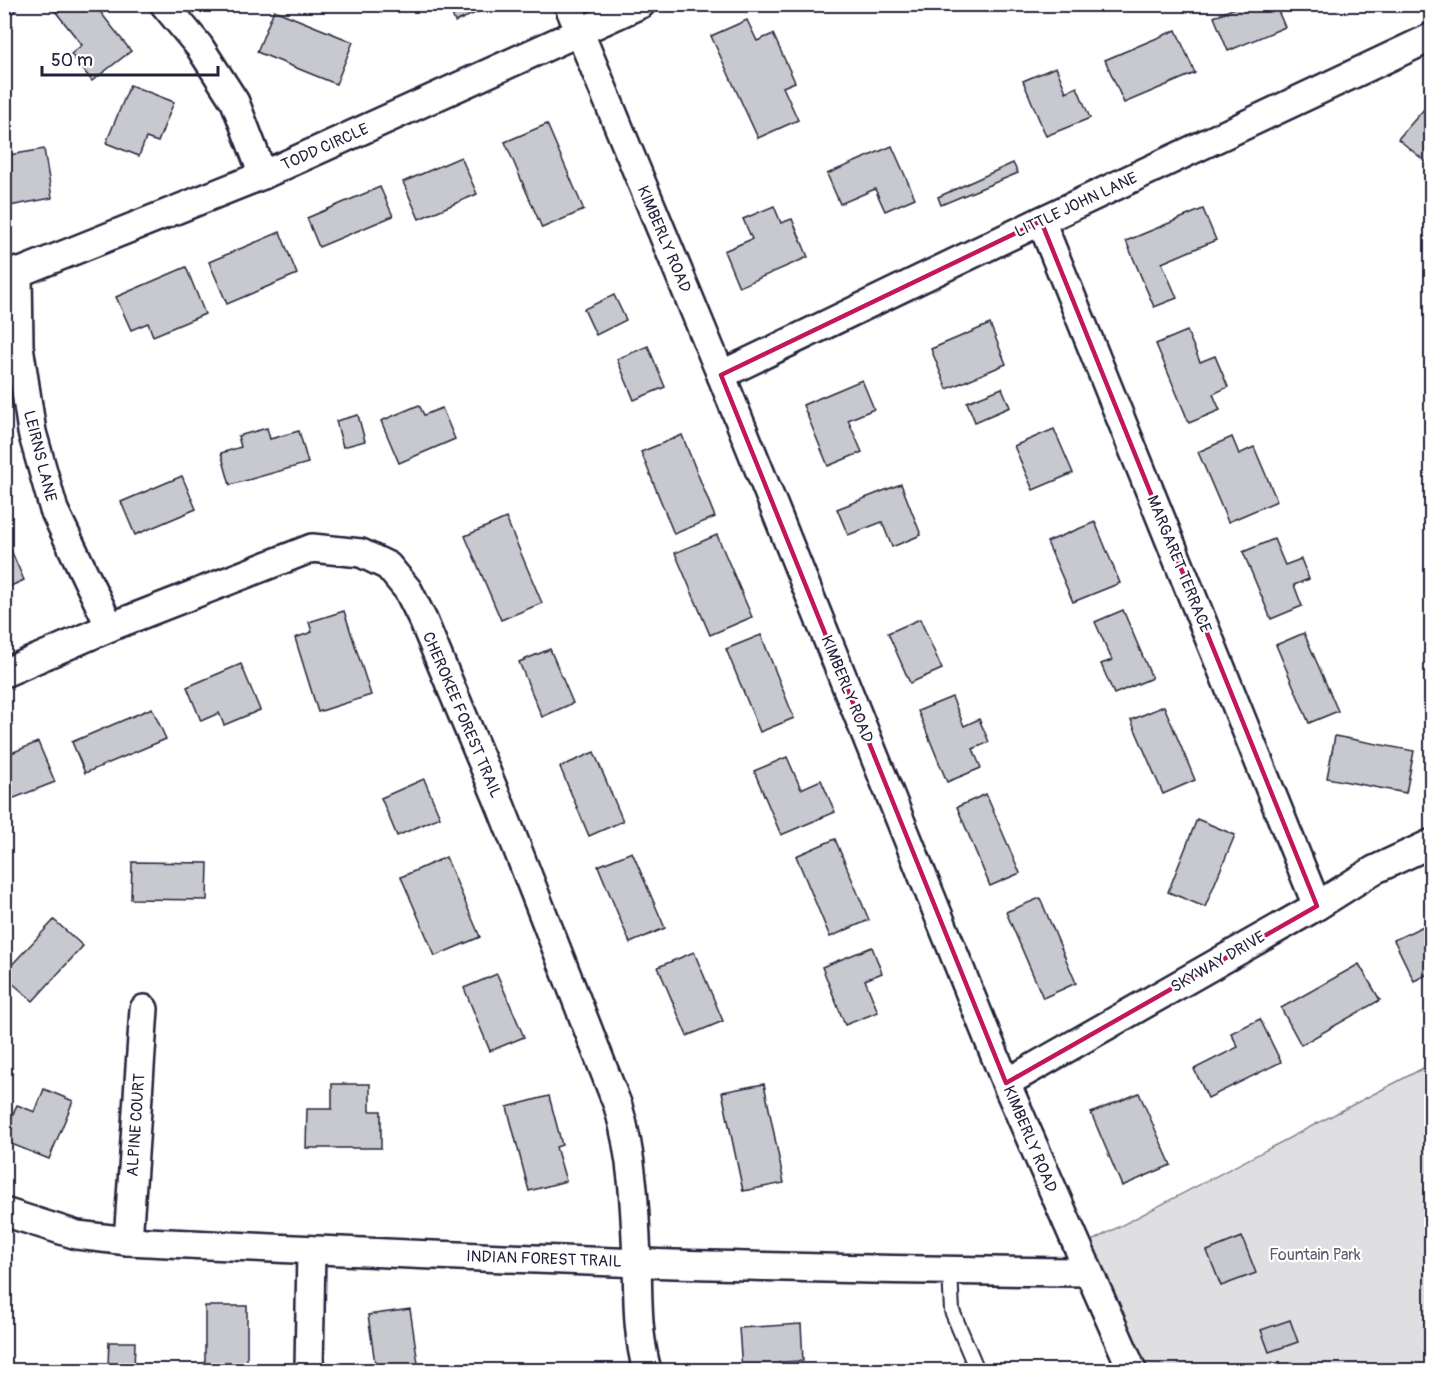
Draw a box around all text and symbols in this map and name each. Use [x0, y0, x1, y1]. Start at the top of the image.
scale bar [42, 39, 218, 77]
text: 50 m [51, 49, 93, 72]
street label: TODD CIRCLE [278, 119, 372, 175]
street label: LITTLE JOHN LANE [1012, 168, 1140, 242]
street label: KIMBERLY ROAD [633, 183, 695, 295]
street label: LEIRNS LANE [19, 408, 61, 504]
street label: MARGARET TERRACE [1142, 492, 1216, 636]
street label: CHEROKEE FOREST TRAIL [418, 629, 506, 801]
street label: KIMBERLY ROAD [816, 632, 878, 746]
street label: SKYWAY DRIVE [1167, 927, 1269, 997]
street label: ALPINE COURT [122, 1073, 150, 1177]
street label: KIMBERLY ROAD [999, 1083, 1061, 1195]
park label: Fountain Park [1269, 1245, 1361, 1265]
street label: INDIAN FOREST TRAIL [466, 1246, 622, 1272]

